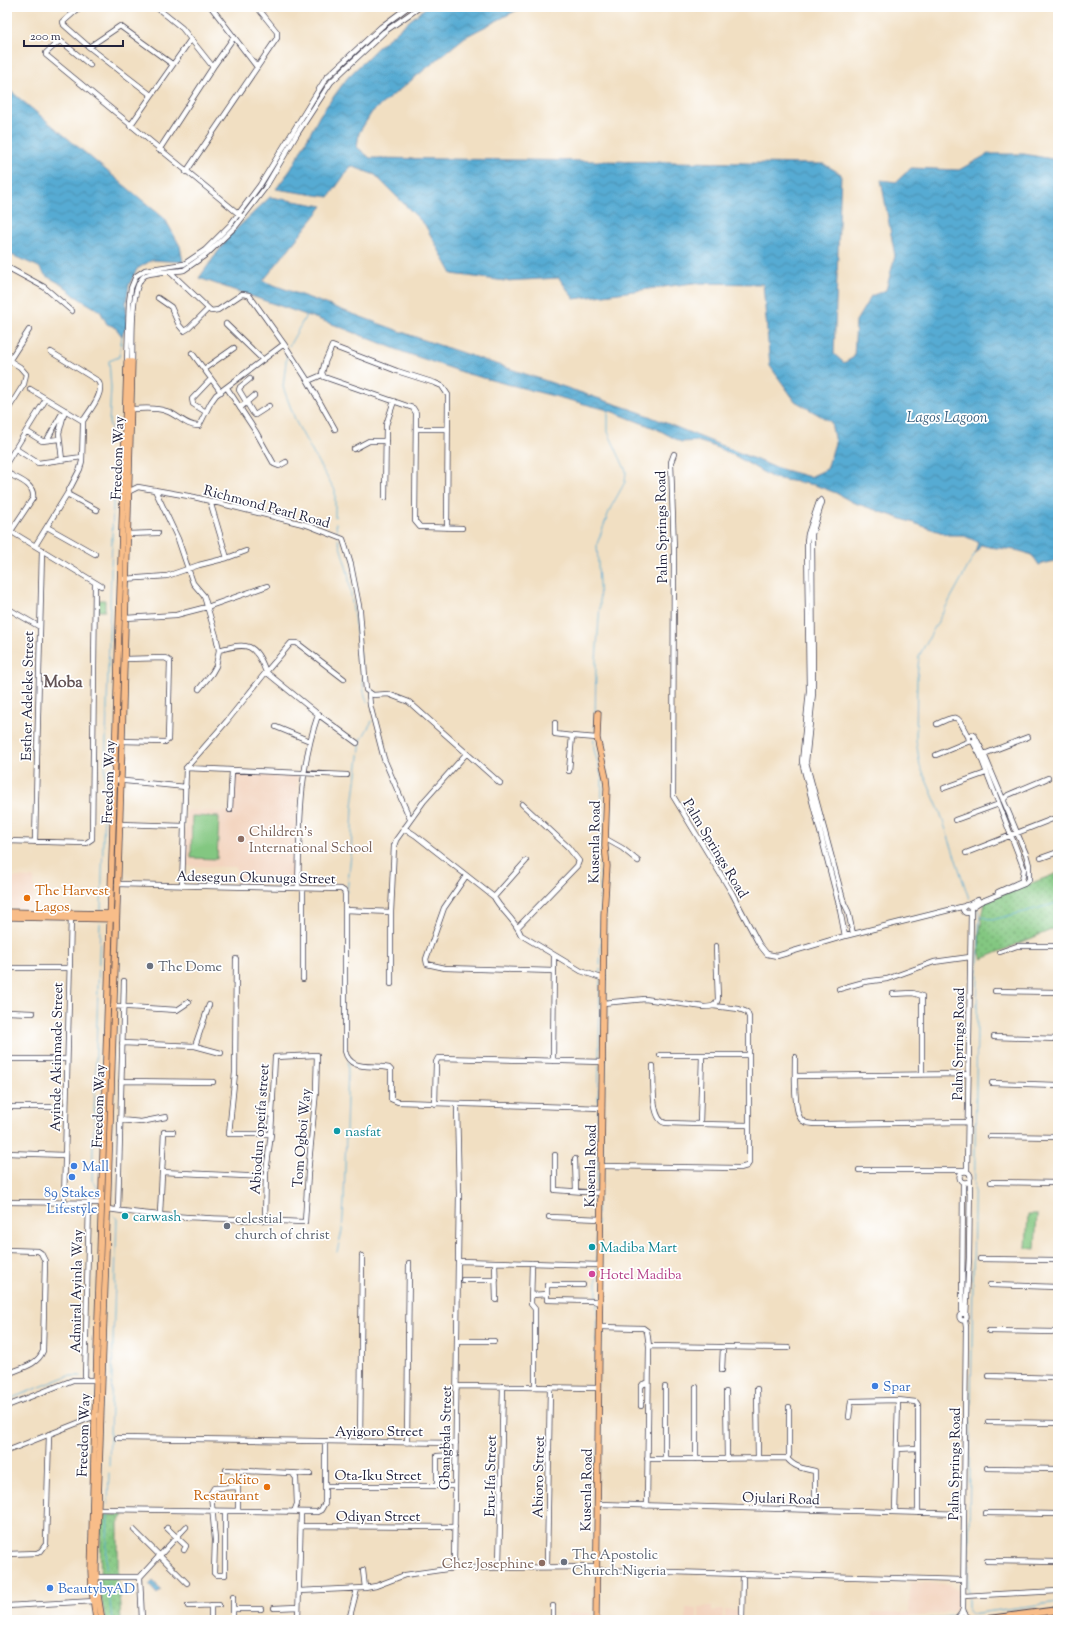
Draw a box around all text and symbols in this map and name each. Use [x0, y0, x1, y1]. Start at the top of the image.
scale bar [24, 22, 123, 48]
text: 200 m [30, 28, 61, 46]
water label: Lagos Lagoon [906, 408, 988, 429]
street label: Freedom Way [108, 416, 130, 500]
street label: Palm Springs Road [652, 470, 674, 584]
street label: Richmond Pearl Road [201, 481, 332, 534]
street label: Esther Adeleke Street [18, 631, 40, 761]
district label: Moba [43, 672, 83, 695]
street label: Freedom Way [99, 740, 121, 824]
street label: Palm Springs Road [677, 795, 752, 903]
street label: Kusenla Road [585, 800, 607, 884]
place label: Children's International School [249, 823, 373, 859]
marker: Children's International School [236, 834, 246, 844]
street label: Adesegun Okunuga Street [176, 868, 336, 890]
place label: The Harvest Lagos [35, 882, 109, 918]
marker: The Harvest Lagos [22, 893, 32, 903]
place label: The Dome [158, 958, 222, 978]
marker: The Dome [145, 961, 155, 971]
street label: Ayinde Akinmade Street [47, 982, 69, 1132]
street label: Palm Springs Road [949, 987, 971, 1101]
street label: Abiodun opeifa street [246, 1063, 276, 1195]
street label: Freedom Way [89, 1064, 111, 1148]
street label: Tom Ogboi Way [289, 1088, 317, 1189]
place label: nasfat [345, 1123, 381, 1143]
street label: Kusenla Road [581, 1124, 603, 1208]
marker: nasfat [332, 1126, 342, 1136]
place label: Mall [82, 1158, 109, 1178]
marker: Mall [69, 1161, 79, 1171]
marker: 89 Stakes Lifestyle [67, 1172, 77, 1182]
place label: 89 Stakes Lifestyle [44, 1184, 100, 1220]
place label: carwash [133, 1208, 181, 1228]
place label: celestial church of christ [235, 1210, 330, 1246]
marker: carwash [120, 1211, 130, 1221]
marker: celestial church of christ [222, 1221, 232, 1231]
street label: Admiral Ayinla Way [67, 1229, 89, 1353]
place label: Madiba Mart [600, 1239, 677, 1259]
marker: Madiba Mart [587, 1242, 597, 1252]
place label: Hotel Madiba [600, 1266, 682, 1286]
marker: Hotel Madiba [587, 1269, 597, 1279]
place label: Spar [883, 1378, 911, 1398]
marker: Spar [870, 1381, 880, 1391]
street label: Gbangbala Street [436, 1386, 458, 1490]
street label: Freedom Way [74, 1393, 96, 1477]
street label: Palm Springs Road [945, 1407, 967, 1521]
street label: Ayigoro Street [335, 1423, 423, 1443]
street label: Eru-Ifa Street [481, 1435, 503, 1517]
street label: Abioro Street [529, 1435, 551, 1518]
street label: Kusenla Road [577, 1448, 599, 1532]
street label: Ota-Iku Street [334, 1467, 422, 1487]
place label: Lokito Restaurant [194, 1471, 259, 1507]
marker: Lokito Restaurant [262, 1482, 272, 1492]
street label: Ojulari Road [742, 1489, 820, 1511]
street label: Odiyan Street [336, 1508, 421, 1528]
place label: The Apostolic Church Nigeria [572, 1546, 667, 1582]
place label: Chez Josephine [442, 1555, 534, 1575]
marker: The Apostolic Church Nigeria [559, 1557, 569, 1567]
marker: Chez Josephine [537, 1558, 547, 1568]
place label: BeautybyAD [58, 1580, 135, 1600]
marker: BeautybyAD [45, 1583, 55, 1593]

